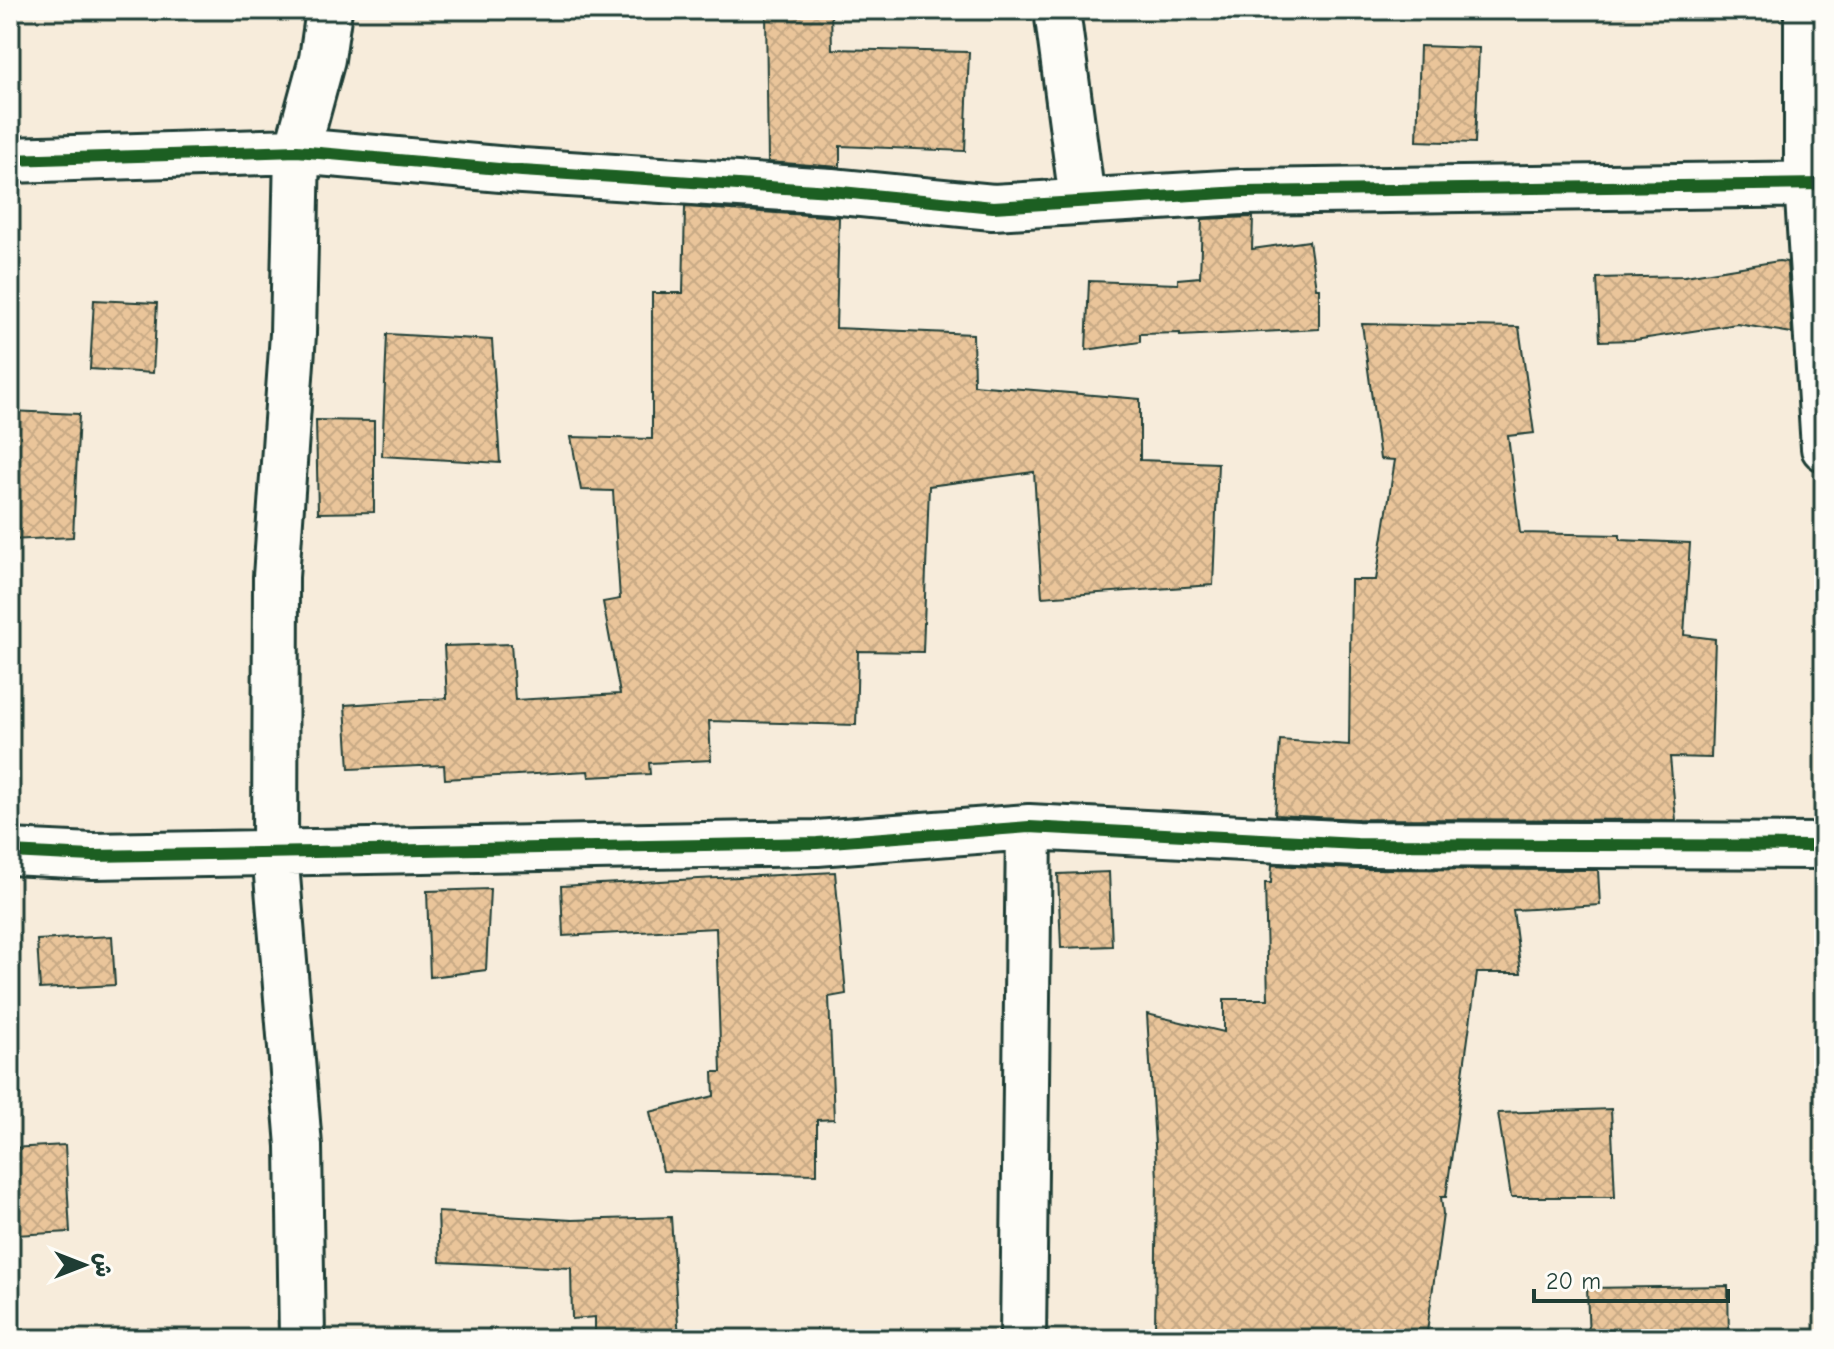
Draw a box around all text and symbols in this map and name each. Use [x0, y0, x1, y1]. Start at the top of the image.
north arrow [44, 1225, 124, 1305]
text: ش [90, 1253, 116, 1277]
scale bar [1534, 1253, 1728, 1303]
text: 20 m [1546, 1267, 1601, 1295]

